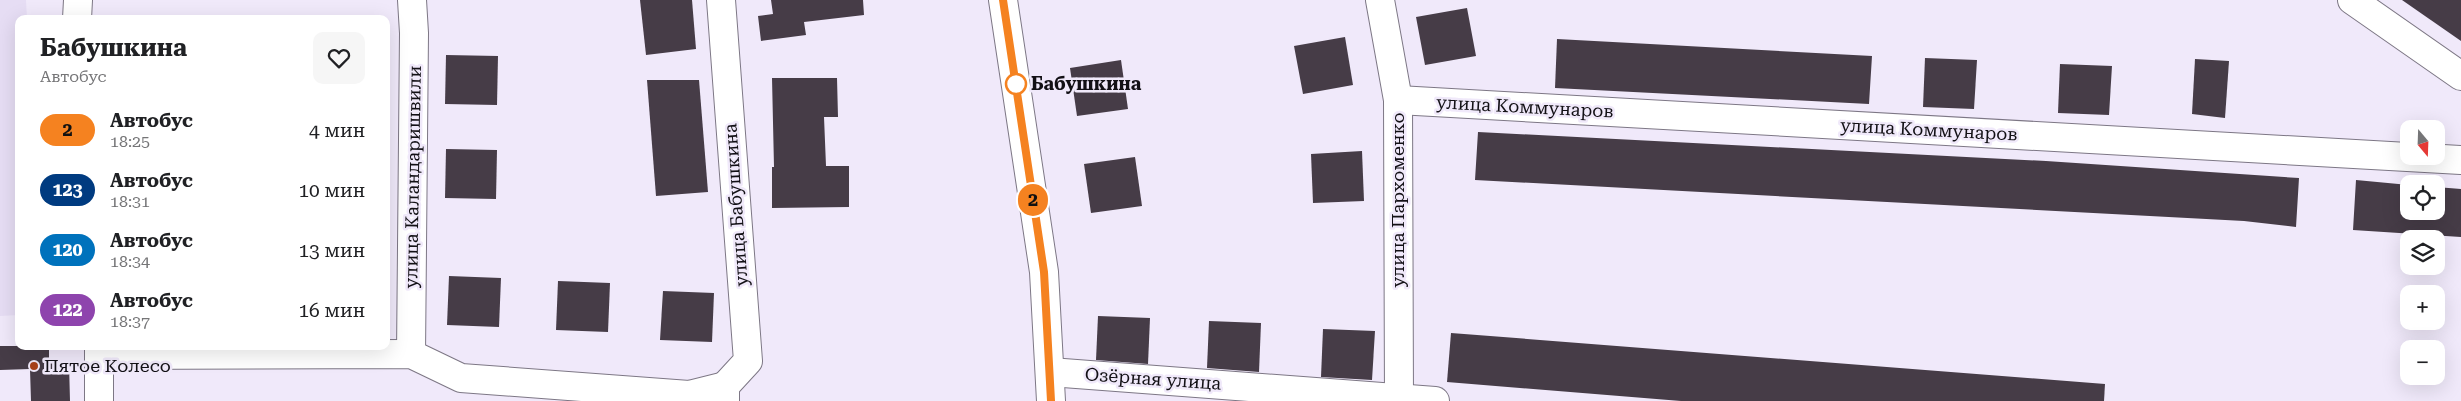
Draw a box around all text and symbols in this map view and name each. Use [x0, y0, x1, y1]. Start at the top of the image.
button: heart [313, 32, 365, 84]
text: Бабушкина [40, 34, 187, 62]
street label: улица Каландаришвили [400, 66, 425, 288]
text: Автобус [40, 67, 107, 86]
marker: Бабушкина [1005, 73, 1027, 95]
place label: Бабушкина [1031, 73, 1142, 94]
street label: улица Коммунаров [1436, 91, 1614, 122]
text: Автобус [110, 109, 193, 132]
street label: улица Пархоменко [1387, 113, 1408, 287]
street label: улица Коммунаров [1840, 114, 2018, 145]
text: 2 [62, 119, 73, 140]
text: 4 мин [309, 119, 365, 142]
north arrow [2400, 120, 2445, 165]
map controls [2400, 120, 2445, 385]
street label: улица Бабушкина [719, 123, 752, 287]
text: 18:25 [110, 132, 150, 151]
text: Автобус [110, 169, 193, 192]
button: locate [2400, 175, 2445, 220]
text: 123 [52, 179, 83, 200]
text: 10 мин [298, 179, 365, 202]
line badge: 2 [1017, 184, 1049, 216]
text: 2 [1028, 189, 1038, 210]
text: 18:31 [110, 192, 150, 211]
text: Автобус [110, 229, 193, 252]
button: layers [2400, 230, 2445, 275]
text: 120 [52, 239, 83, 260]
text: 13 мин [298, 239, 365, 262]
text: 18:34 [110, 252, 150, 271]
button: + [2400, 285, 2445, 330]
text: Автобус [110, 289, 193, 312]
text: 122 [52, 299, 83, 320]
text: 16 мин [298, 299, 365, 322]
text: 18:37 [110, 312, 150, 331]
button: − [2400, 340, 2445, 385]
place label: Пятое Колесо [44, 355, 171, 376]
marker: Пятое Колесо [28, 360, 40, 372]
street label: Озёрная улица [1084, 363, 1222, 394]

